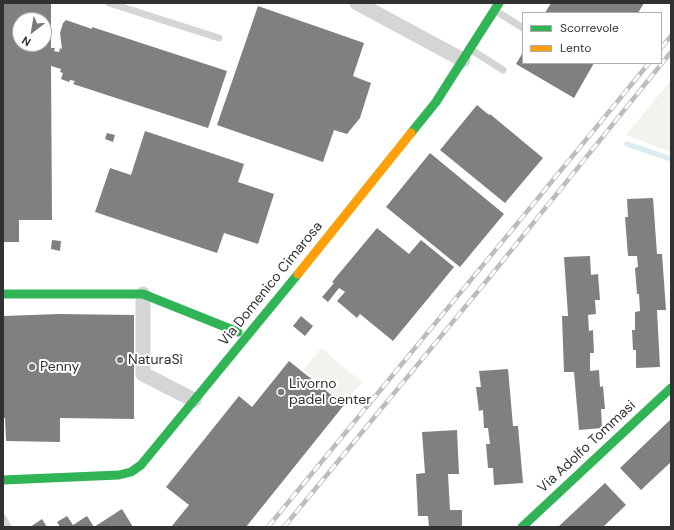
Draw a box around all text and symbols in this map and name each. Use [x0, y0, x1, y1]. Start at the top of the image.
north arrow [12, 12, 52, 52]
legend [522, 12, 662, 64]
text: Scorrevole [560, 20, 619, 36]
text: N [19, 33, 33, 49]
text: Lento [560, 40, 591, 56]
street label: Via Domenico Cimarosa [216, 218, 326, 350]
place label: NaturaSì [128, 352, 183, 368]
marker: NaturaSì [115, 355, 125, 365]
place label: Penny [40, 359, 79, 375]
marker: Penny [27, 362, 37, 372]
place label: Livorno padel center [289, 376, 371, 408]
marker: Livorno padel center [276, 387, 286, 397]
street label: Via Adolfo Tommasi [535, 397, 639, 497]

